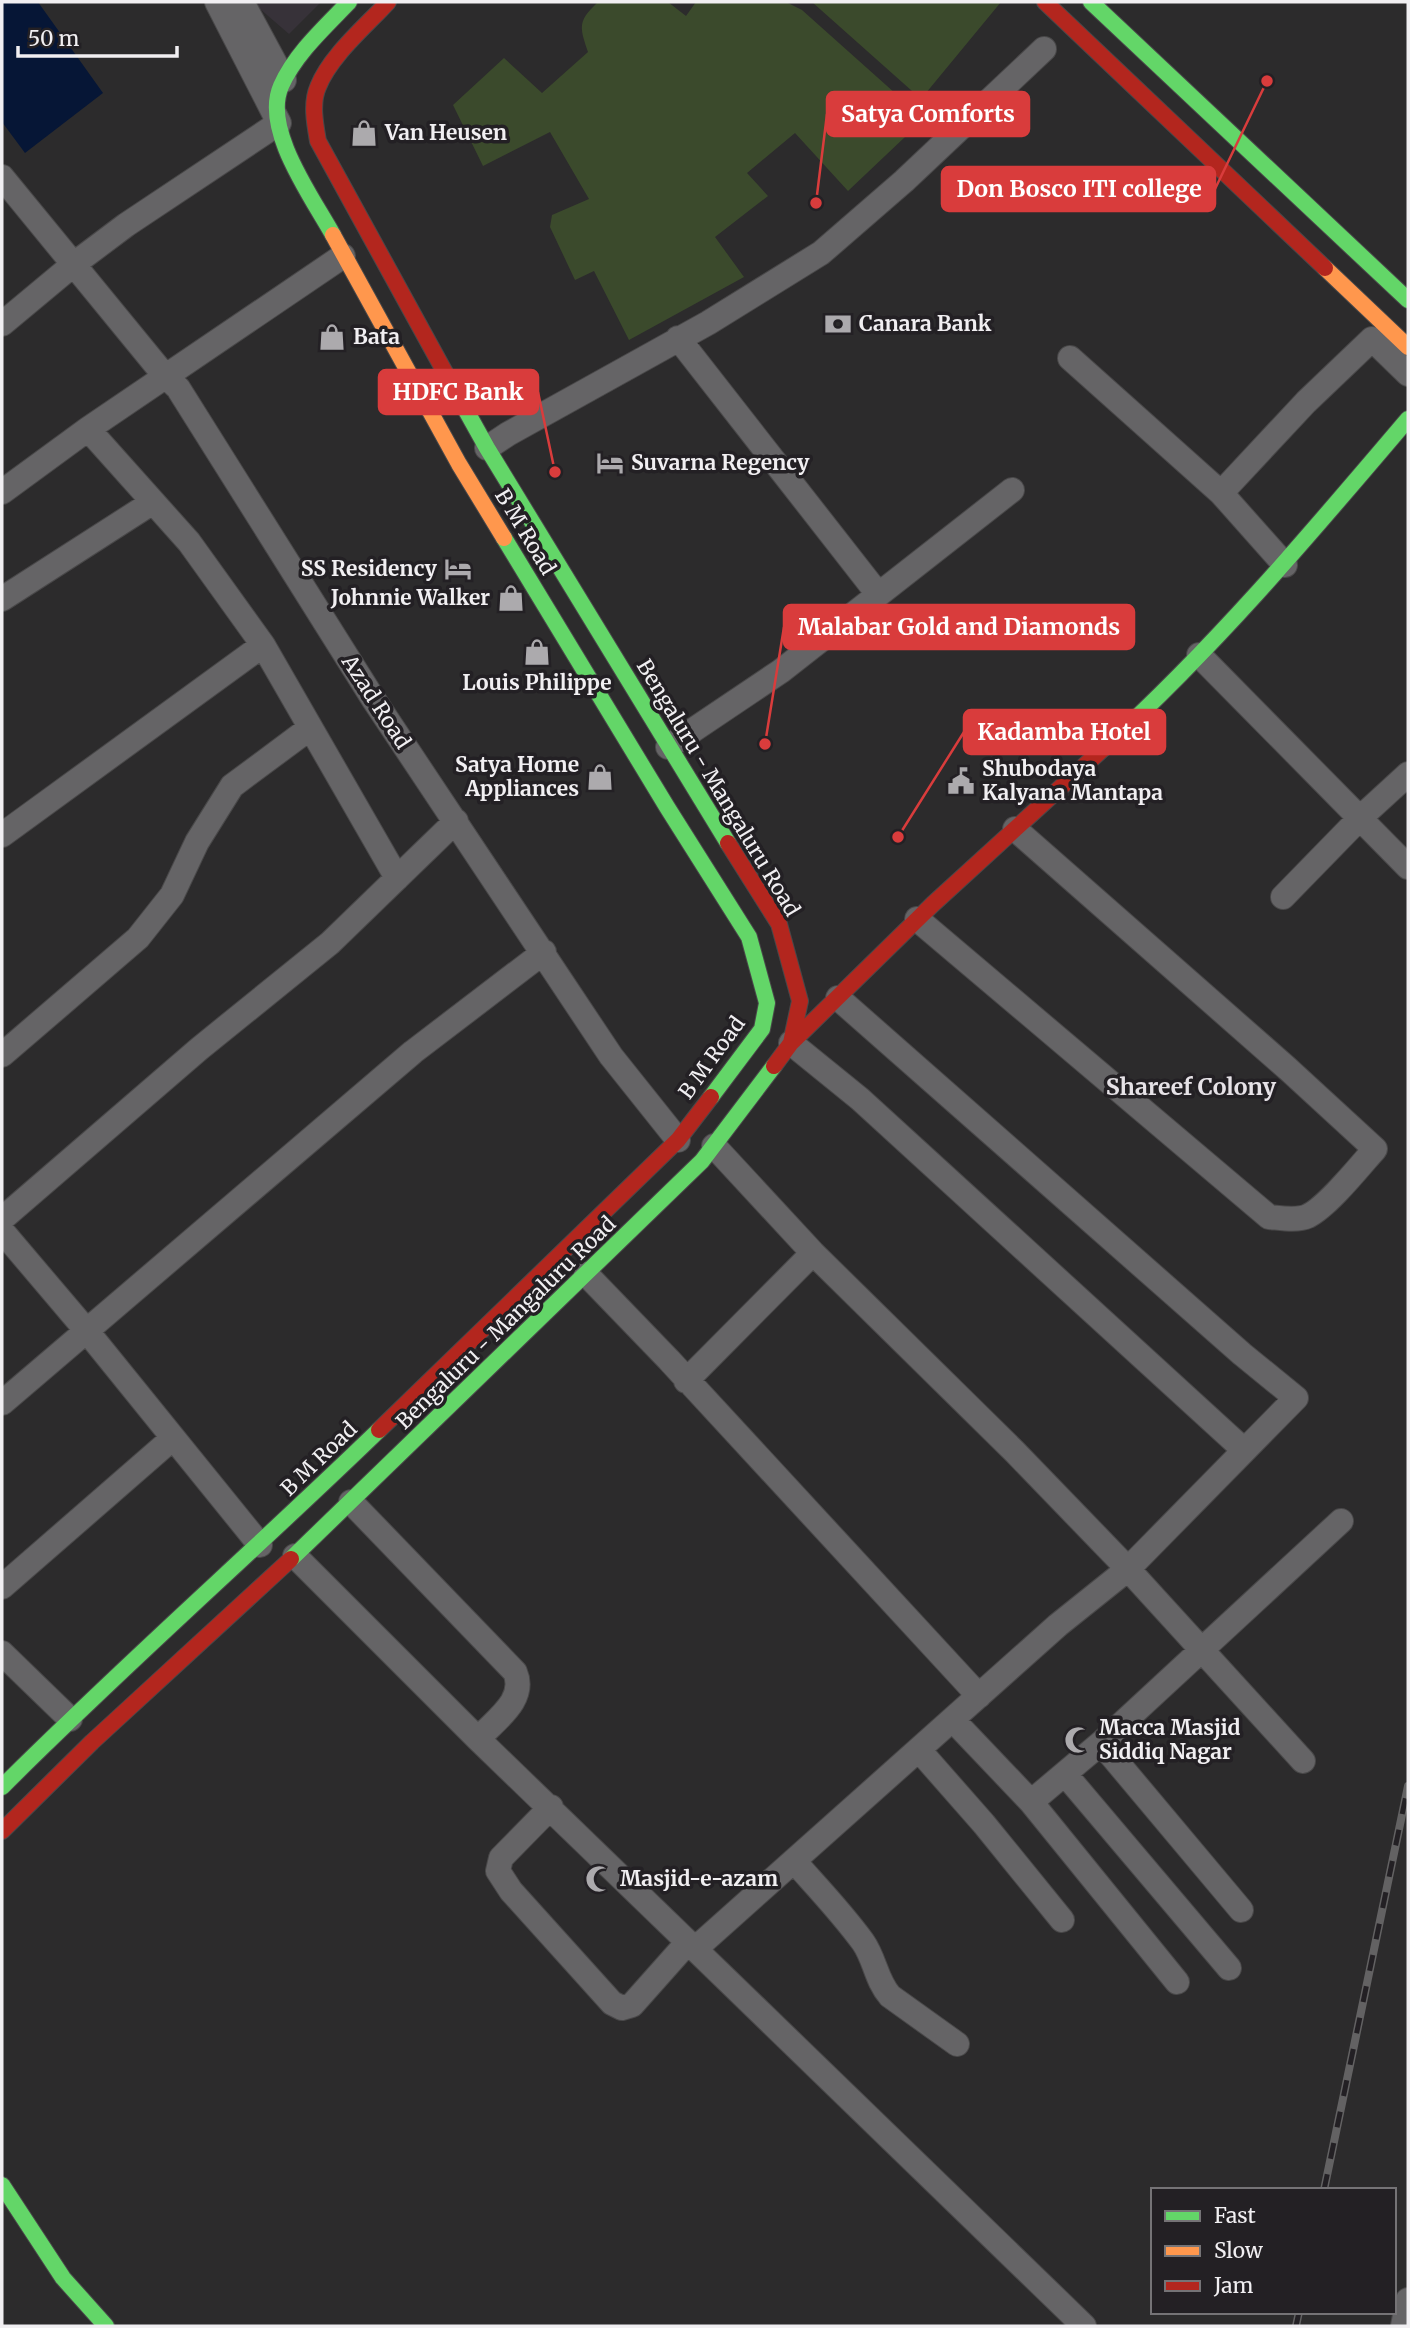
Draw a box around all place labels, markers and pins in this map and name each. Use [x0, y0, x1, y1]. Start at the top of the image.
callout: Satya Comforts [827, 92, 1029, 136]
shop icon: Van Heusen [349, 118, 379, 148]
place label: Van Heusen [384, 119, 507, 146]
callout: Don Bosco ITI college [942, 167, 1215, 211]
bank icon: Canara Bank [823, 309, 853, 339]
place label: Canara Bank [859, 310, 992, 337]
shop icon: Bata [317, 322, 347, 352]
place label: Bata [353, 323, 400, 350]
callout: HDFC Bank [379, 370, 538, 414]
hotel icon: Suvarna Regency [595, 448, 625, 478]
place label: Suvarna Regency [631, 449, 810, 476]
hotel icon: SS Residency [443, 554, 473, 584]
place label: SS Residency [301, 555, 438, 582]
shop icon: Johnnie Walker [496, 583, 526, 613]
place label: Johnnie Walker [330, 584, 490, 611]
callout: Malabar Gold and Diamonds [784, 605, 1134, 649]
shop icon: Louis Philippe [522, 637, 552, 667]
place label: Louis Philippe [462, 669, 612, 696]
callout: Kadamba Hotel [964, 710, 1165, 754]
place label: Satya Home Appliances [455, 751, 579, 802]
place label: Shubodaya Kalyana Mantapa [982, 755, 1163, 806]
shop icon: Satya Home Appliances [585, 762, 615, 792]
public building icon: Shubodaya Kalyana Mantapa [946, 766, 976, 796]
place label: Macca Masjid Siddiq Nagar [1099, 1714, 1241, 1765]
mosque icon: Macca Masjid Siddiq Nagar [1063, 1725, 1093, 1755]
mosque icon: Masjid-e-azam [584, 1864, 614, 1894]
place label: Masjid-e-azam [620, 1865, 778, 1892]

